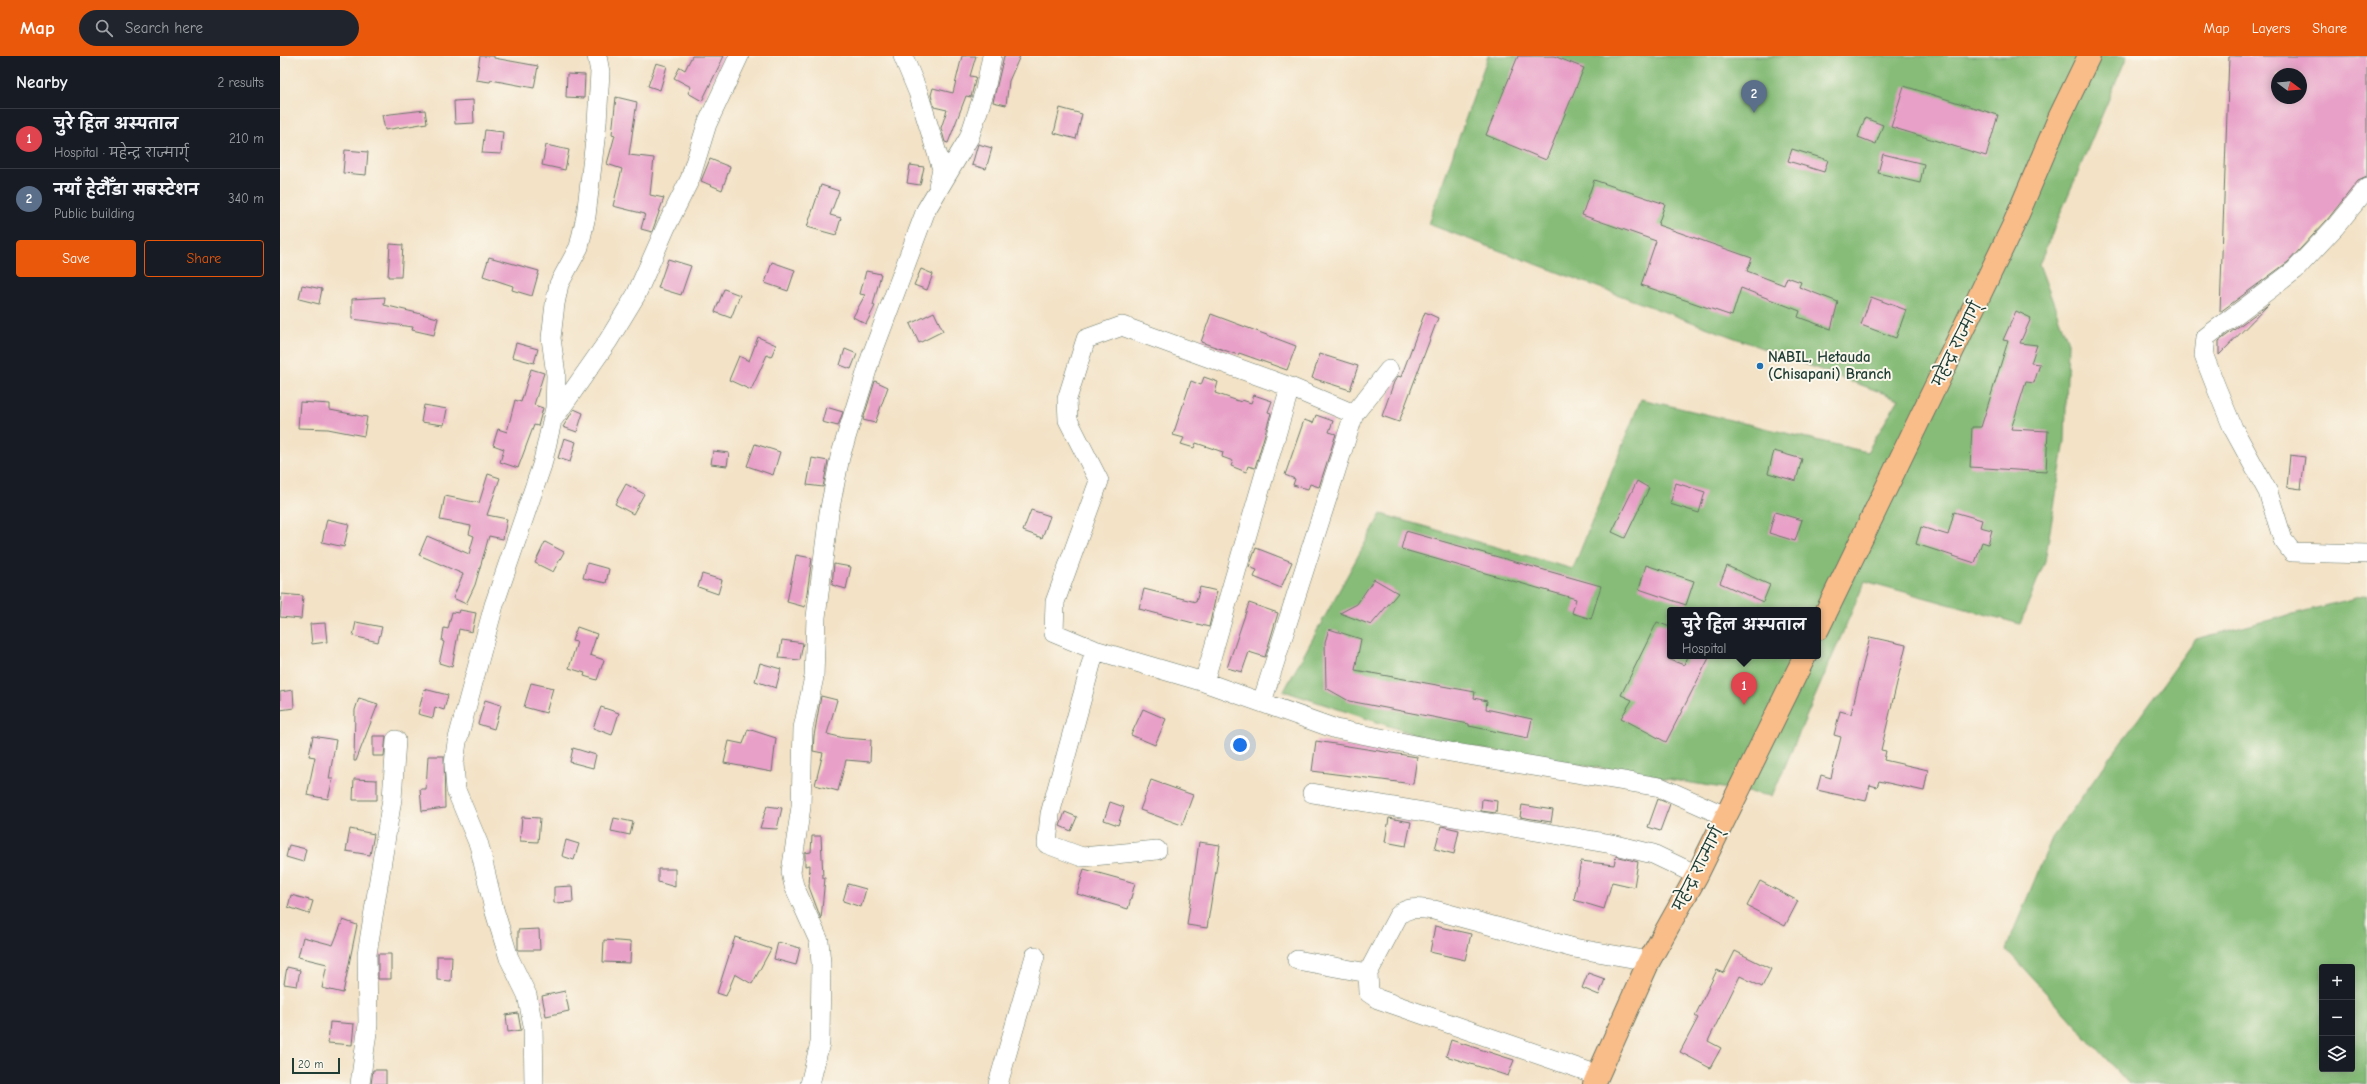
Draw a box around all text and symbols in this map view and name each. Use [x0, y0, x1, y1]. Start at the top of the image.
search box [79, 10, 359, 46]
text: Map [20, 17, 55, 39]
icon: search [93, 17, 115, 39]
text: Search here [125, 19, 203, 37]
text: Map [2203, 20, 2230, 37]
text: Layers [2252, 20, 2290, 37]
text: Share [2312, 20, 2347, 37]
north arrow [2271, 68, 2307, 104]
text: Nearby [16, 73, 67, 92]
text: 2 results [217, 75, 264, 90]
pin: 2 [1741, 80, 1767, 113]
text: चुरे हिल अस्पताल [54, 115, 178, 133]
text: 1 [26, 131, 32, 146]
text: 210 m [229, 131, 264, 146]
text: Hospital · महेन्द्र राज्मार्ग् [54, 145, 189, 160]
text: नयाँ हेटौँडा सबस्टेशन [54, 181, 199, 199]
text: 2 [26, 191, 32, 206]
text: 340 m [228, 191, 264, 206]
text: Public building [54, 206, 135, 221]
button: Save [16, 240, 136, 277]
button: Share [144, 240, 264, 277]
street label: महेन्द्र राज्मार्ग् [1924, 296, 1987, 391]
place label: NABIL, Hetauda (Chisapani) Branch [1768, 348, 1891, 383]
marker: NABIL, Hetauda (Chisapani) Branch [1755, 361, 1765, 371]
popup [1667, 607, 1821, 659]
text: चुरे हिल अस्पताल [1682, 616, 1806, 634]
text: Hospital [1682, 641, 1726, 656]
pin: 1 [1731, 672, 1757, 705]
your location [1230, 735, 1250, 755]
street label: महेन्द्र राज्मार्ग् [1664, 821, 1729, 916]
map controls [2319, 964, 2355, 1072]
button: + [2319, 964, 2355, 1000]
button: − [2319, 1000, 2355, 1036]
button: layers [2319, 1036, 2355, 1072]
scale bar [292, 1056, 340, 1075]
text: 20 m [298, 1058, 323, 1071]

